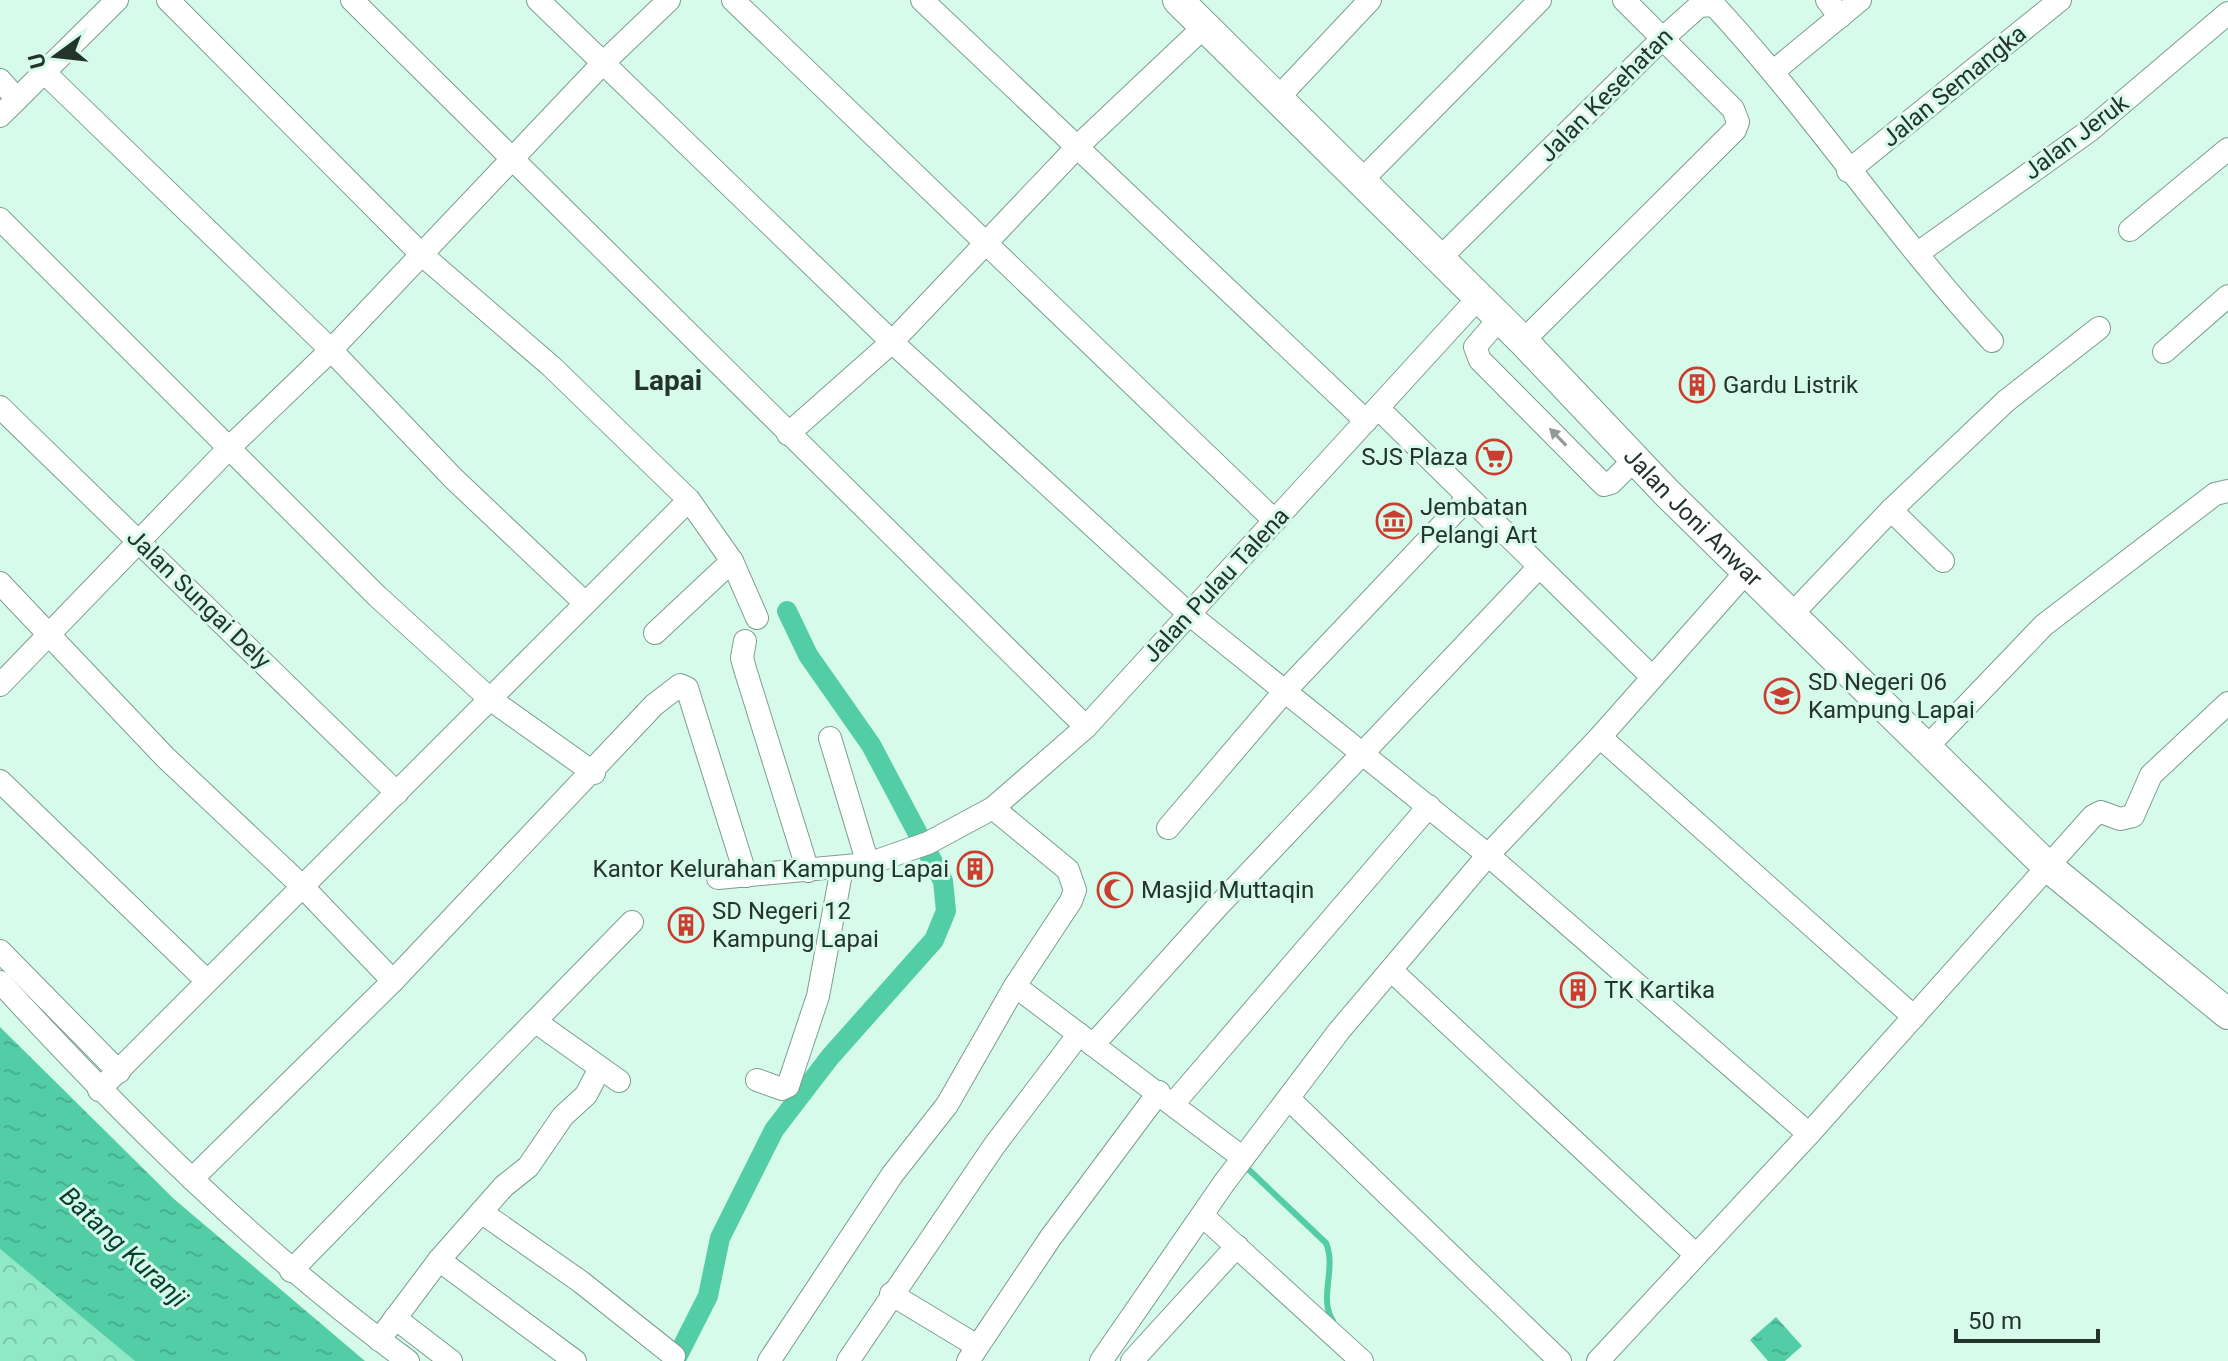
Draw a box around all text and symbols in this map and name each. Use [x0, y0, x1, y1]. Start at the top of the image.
north arrow [16, 16, 96, 96]
street label: Jalan Semangka [1876, 19, 2032, 153]
street label: Jalan Kesehatan [1533, 22, 1679, 168]
text: U [23, 51, 51, 71]
street label: Jalan Jeruk [2018, 88, 2135, 185]
district label: Lapai [634, 364, 702, 397]
building icon: Gardu Listrik [1678, 366, 1716, 404]
place label: Gardu Listrik [1723, 371, 1859, 399]
one-way arrow [1549, 428, 1567, 447]
supermarket icon: SJS Plaza [1475, 438, 1513, 476]
street label: Jalan Joni Anwar [1618, 442, 1768, 593]
place label: SJS Plaza [1361, 443, 1468, 471]
place label: Jembatan Pelangi Art [1420, 493, 1538, 549]
street label: Jalan Pulau Talena [1137, 502, 1295, 668]
museum icon: Jembatan Pelangi Art [1375, 502, 1413, 540]
street label: Jalan Sungai Dely [121, 523, 277, 675]
place label: SD Negeri 06 Kampung Lapai [1808, 668, 1975, 724]
school or university icon: SD Negeri 06 Kampung Lapai [1763, 677, 1801, 715]
building icon: Kantor Kelurahan Kampung Lapai [956, 850, 994, 888]
place label: Kantor Kelurahan Kampung Lapai [593, 855, 949, 883]
mosque icon: Masjid Muttaqin [1096, 871, 1134, 909]
place label: Masjid Muttaqin [1141, 876, 1314, 904]
place label: SD Negeri 12 Kampung Lapai [712, 897, 879, 953]
building icon: SD Negeri 12 Kampung Lapai [667, 906, 705, 944]
building icon: TK Kartika [1559, 971, 1597, 1009]
place label: TK Kartika [1604, 976, 1715, 1004]
water label: Batang Kuranji [54, 1180, 195, 1314]
scale bar [1956, 1293, 2098, 1343]
text: 50 m [1968, 1307, 2022, 1335]

